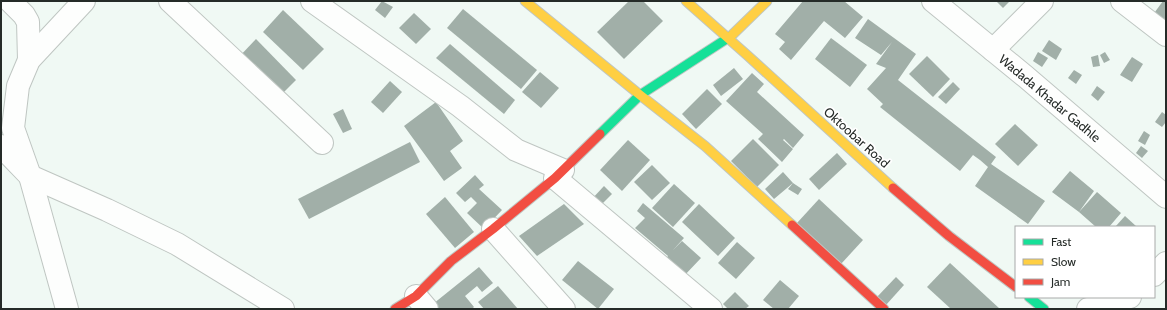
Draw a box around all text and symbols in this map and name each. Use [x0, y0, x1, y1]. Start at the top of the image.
street label: Wadada Khadar Gadhle [996, 51, 1104, 145]
street label: Oktoobar Road [821, 103, 893, 171]
legend [1015, 226, 1155, 298]
text: Fast [1051, 234, 1071, 249]
text: Slow [1051, 254, 1076, 269]
text: Jam [1050, 274, 1070, 289]

